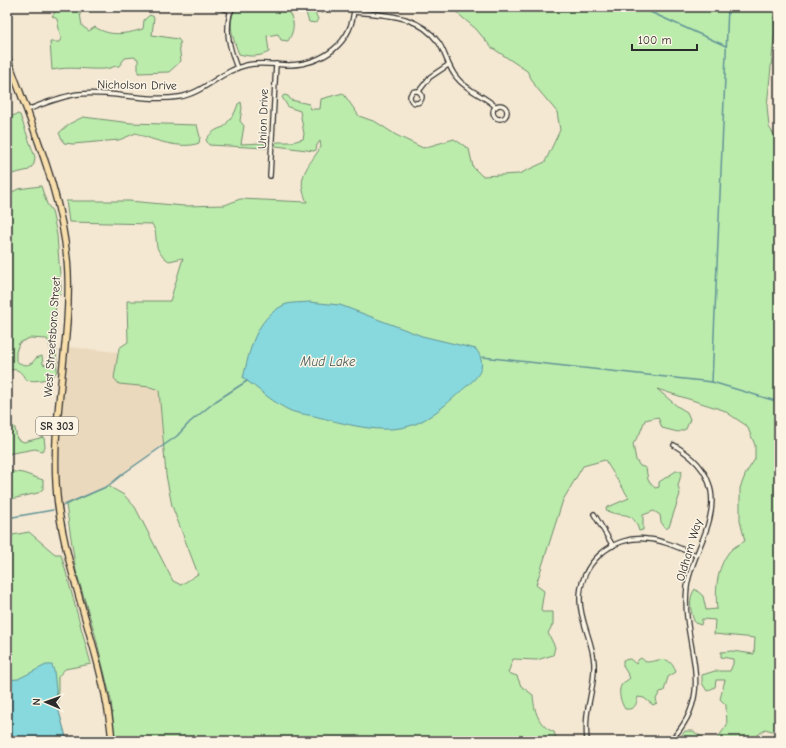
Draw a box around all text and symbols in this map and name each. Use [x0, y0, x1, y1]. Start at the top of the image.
scale bar [632, 26, 697, 52]
text: 100 m [638, 33, 671, 47]
street label: Nicholson Drive [97, 77, 177, 93]
street label: Union Drive [255, 89, 271, 149]
street label: West Streetsboro Street [41, 276, 63, 398]
water label: Mud Lake [300, 354, 356, 369]
road number: SR 303 [36, 417, 78, 435]
street label: Oldham Way [673, 517, 705, 583]
north arrow [26, 682, 66, 722]
text: N [30, 698, 43, 705]

